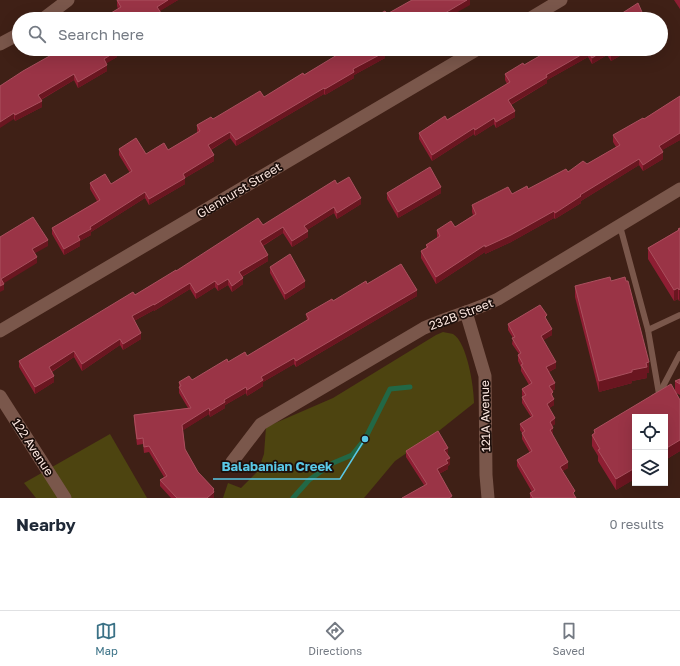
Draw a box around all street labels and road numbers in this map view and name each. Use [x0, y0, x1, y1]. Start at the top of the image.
street label: Glenhurst Street [194, 159, 284, 221]
street label: 232B Street [427, 295, 495, 333]
street label: 121A Avenue [477, 380, 493, 452]
street label: 122 Avenue [9, 416, 57, 478]

